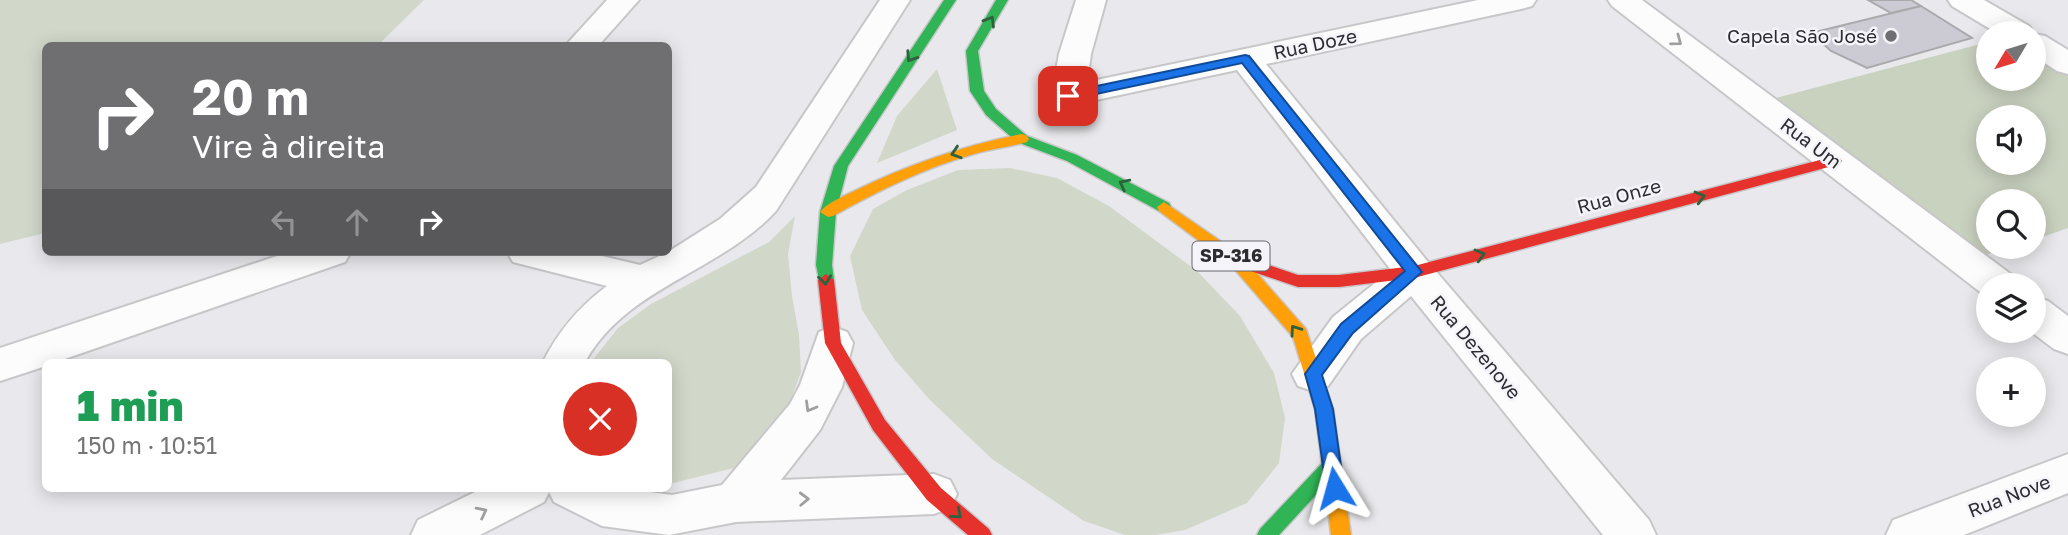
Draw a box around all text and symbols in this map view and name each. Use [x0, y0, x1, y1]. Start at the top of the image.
one-way arrow [981, 16, 994, 29]
north arrow [1976, 21, 2046, 91]
map controls [1976, 21, 2046, 427]
street label: Rua Doze [1271, 23, 1359, 64]
place label: Capela São José [1727, 24, 1877, 47]
marker: Capela São José [1883, 28, 1899, 44]
one-way arrow [1670, 33, 1682, 46]
one-way arrow [907, 49, 920, 62]
pin [1038, 66, 1098, 126]
text: 20 m [192, 67, 309, 126]
icon: right [77, 70, 168, 161]
icon: arrive [1049, 77, 1087, 115]
button: sound [1976, 105, 2046, 175]
street label: Rua Um [1776, 112, 1846, 173]
text: Vire à direita [192, 127, 385, 165]
one-way arrow [950, 145, 963, 159]
street label: Rua Onze [1574, 173, 1663, 218]
one-way arrow [1119, 179, 1131, 193]
button: search [1976, 189, 2046, 259]
one-way arrow [1694, 190, 1706, 205]
icon: left [265, 203, 303, 241]
icon: ahead [338, 203, 376, 241]
icon: right [411, 203, 449, 241]
road number: SP-316 [1192, 242, 1270, 270]
one-way arrow [1474, 249, 1486, 263]
button: layers [1976, 273, 2046, 343]
one-way arrow [818, 274, 833, 286]
street label: Rua Dezenove [1426, 290, 1527, 403]
one-way arrow [1291, 325, 1303, 338]
button: + [1976, 357, 2046, 427]
text: 1 min [77, 380, 184, 430]
button: close [563, 382, 637, 456]
one-way arrow [805, 399, 818, 412]
text: 150 m · 10:51 [77, 431, 217, 459]
position arrow [1298, 451, 1372, 525]
street label: Rua Nove [1964, 469, 2053, 522]
one-way arrow [799, 492, 810, 507]
one-way arrow [475, 506, 487, 520]
one-way arrow [949, 506, 962, 518]

